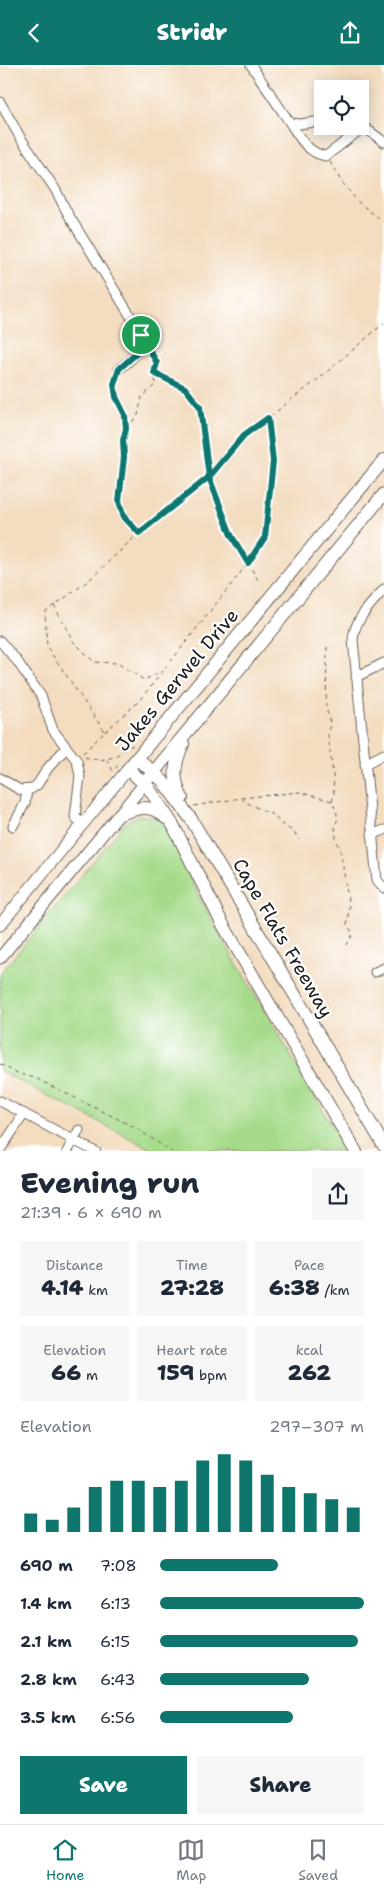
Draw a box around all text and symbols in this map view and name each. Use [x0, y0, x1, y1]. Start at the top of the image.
text: Stridr [157, 18, 227, 47]
icon: back [20, 19, 48, 47]
icon: share [336, 19, 364, 47]
map controls [314, 80, 369, 135]
button: locate [314, 80, 369, 135]
pin [120, 314, 162, 356]
icon: arrive [127, 321, 155, 349]
street label: Jakes Gerwel Drive [110, 603, 244, 757]
street label: Cape Flats Freeway [227, 854, 339, 1022]
text: Evening run [20, 1164, 199, 1202]
button: share [312, 1168, 364, 1220]
text: 21:39 · 6 × 690 m [20, 1202, 162, 1223]
text: Distance [46, 1256, 103, 1274]
text: Time [176, 1256, 208, 1274]
text: Pace [294, 1256, 325, 1274]
text: 4.14 [41, 1274, 84, 1302]
text: 27:28 [160, 1274, 224, 1302]
text: 6:38 [269, 1274, 320, 1302]
text: km [84, 1281, 108, 1299]
text: /km [320, 1281, 350, 1299]
text: Elevation [43, 1341, 106, 1359]
text: Heart rate [156, 1341, 228, 1359]
text: kcal [296, 1341, 323, 1359]
text: 66 [51, 1359, 81, 1387]
text: 159 [157, 1359, 194, 1387]
text: 262 [288, 1359, 331, 1387]
text: m [81, 1366, 98, 1384]
text: bpm [194, 1366, 227, 1384]
text: Elevation [20, 1416, 92, 1437]
text: 297–307 m [269, 1416, 364, 1437]
text: 690 m [20, 1555, 73, 1576]
text: 7:08 [100, 1555, 137, 1576]
text: 1.4 km [20, 1593, 72, 1614]
text: 6:13 [100, 1593, 131, 1614]
text: 2.1 km [20, 1631, 72, 1652]
text: 6:15 [100, 1631, 130, 1652]
text: 2.8 km [20, 1669, 77, 1690]
text: 6:43 [100, 1669, 135, 1690]
text: 3.5 km [20, 1707, 76, 1728]
text: 6:56 [100, 1707, 135, 1728]
button: Save [20, 1756, 187, 1814]
button: Share [197, 1756, 364, 1814]
tab: Home [46, 1836, 84, 1884]
tab: Map [176, 1836, 206, 1884]
tab: Saved [298, 1836, 338, 1884]

